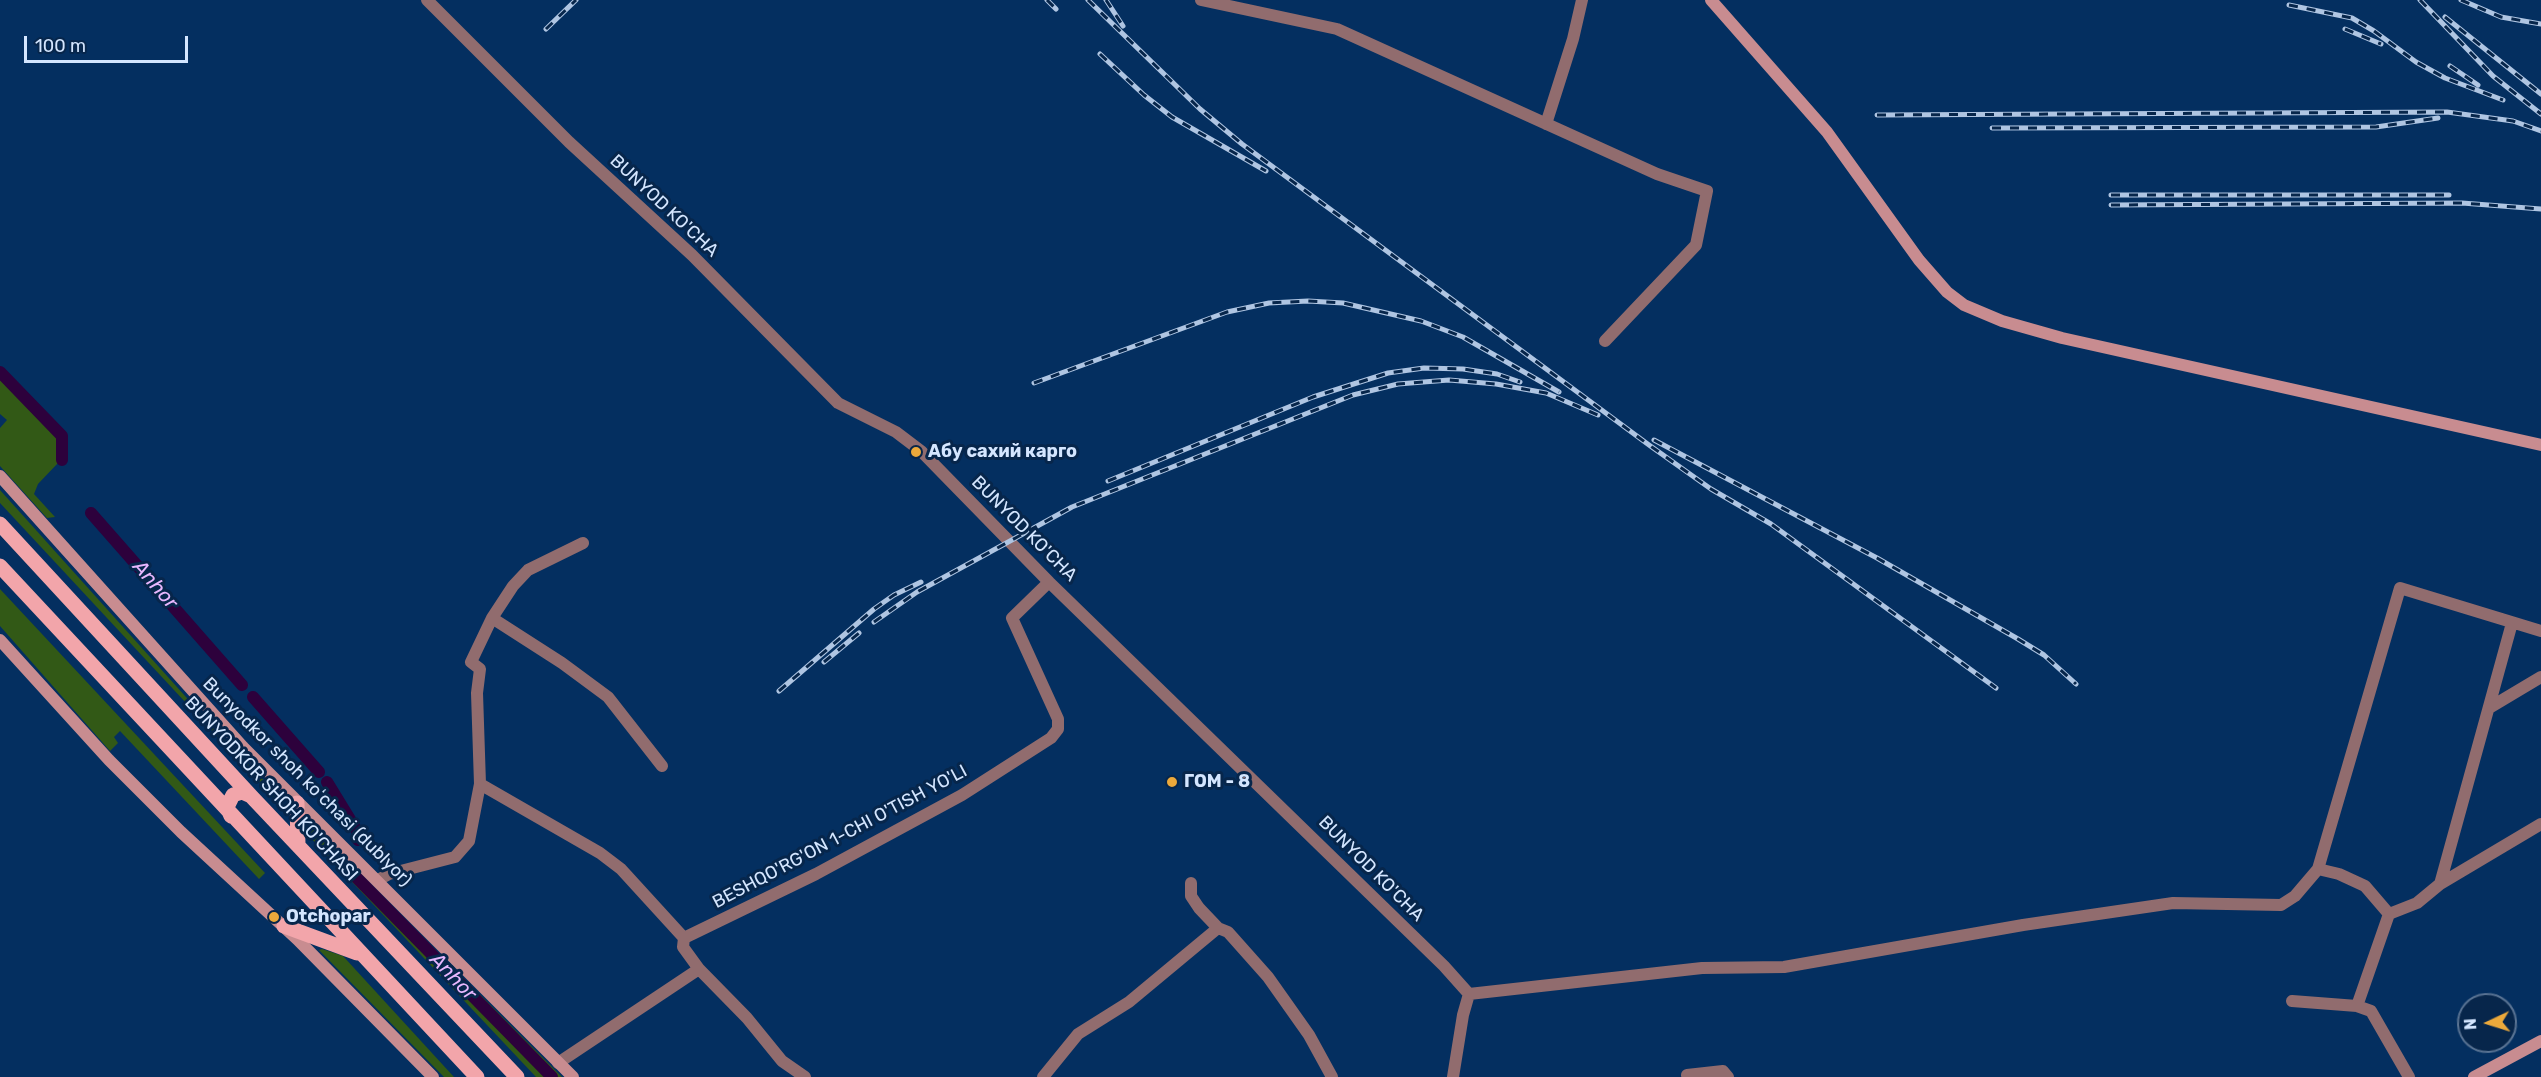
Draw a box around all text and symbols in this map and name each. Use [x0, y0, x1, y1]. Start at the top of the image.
scale bar [27, 24, 190, 62]
text: 100 m [35, 35, 86, 57]
street label: BUNYOD KO'CHA [605, 150, 723, 262]
place label: Абу сахий карго [928, 441, 1077, 463]
marker: Абу сахий карго [909, 445, 923, 459]
street label: BUNYOD KO'CHA [967, 472, 1081, 586]
water label: Anhor [127, 556, 183, 614]
street label: Bunyodkor shoh koʻchasi (dublyor) [198, 673, 416, 891]
street label: BUNYODKOR SHOH KO'CHASI [180, 692, 362, 886]
street label: BESHQO'RG'ON 1-CHI O'TISH YO'LI [709, 761, 971, 913]
place label: ГОМ - 8 [1184, 771, 1250, 793]
marker: ГОМ - 8 [1165, 775, 1179, 789]
street label: BUNYOD KO'CHA [1314, 812, 1428, 926]
place label: Otchopar [286, 906, 371, 928]
marker: Otchopar [267, 910, 281, 924]
water label: Anhor [425, 948, 481, 1006]
north arrow [2457, 993, 2517, 1053]
text: N [2461, 1018, 2480, 1031]

